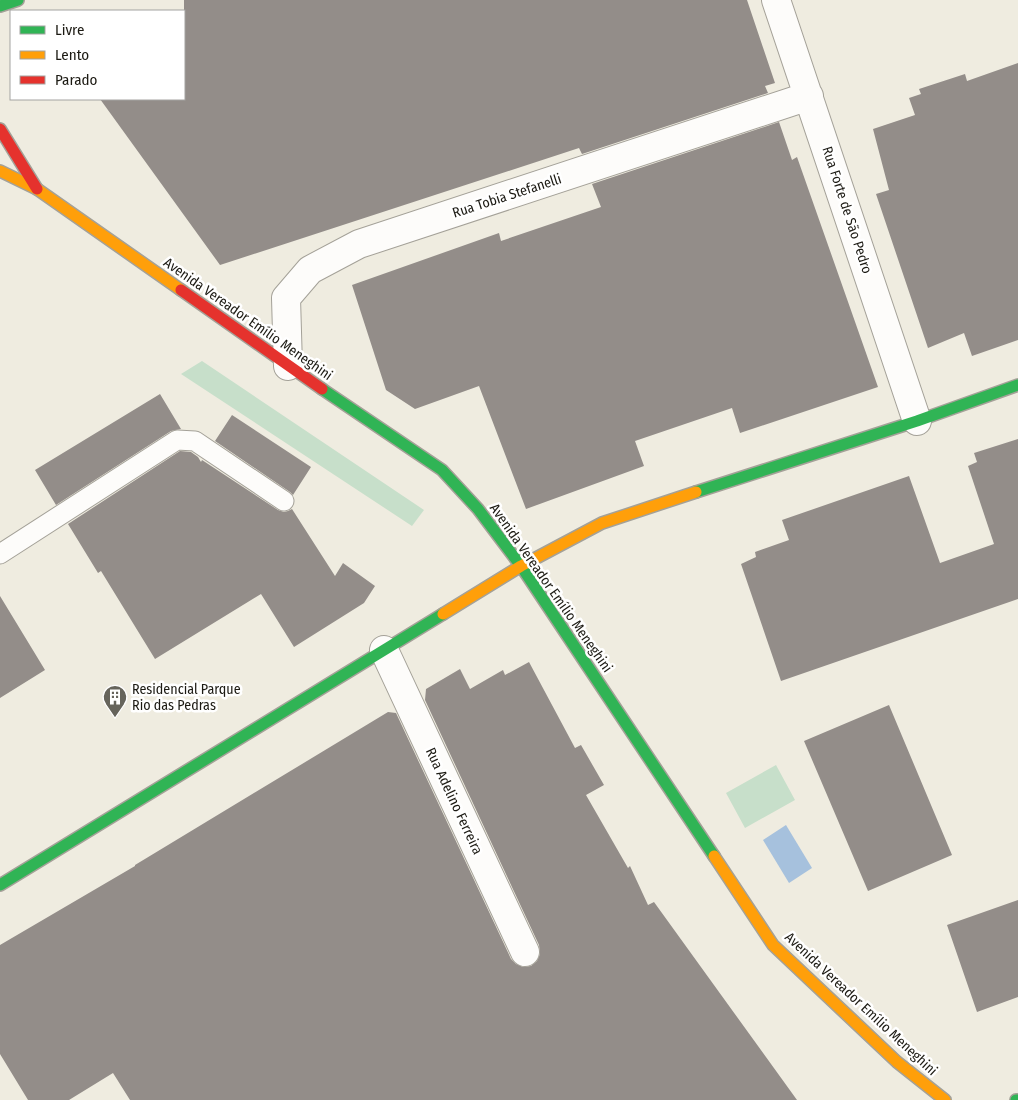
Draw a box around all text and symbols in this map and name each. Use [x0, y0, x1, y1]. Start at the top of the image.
legend [10, 10, 185, 100]
text: Livre [55, 21, 84, 39]
text: Lento [55, 46, 89, 64]
text: Parado [55, 71, 98, 89]
street label: Rua Forte de São Pedro [818, 144, 876, 276]
street label: Rua Tobia Stefanelli [450, 170, 564, 222]
street label: Avenida Vereador Emílio Meneghini [160, 254, 336, 384]
street label: Avenida Vereador Emílio Meneghini [486, 500, 616, 676]
place label: Residencial Parque Rio das Pedras [132, 681, 241, 714]
building icon: Residencial Parque Rio das Pedras [102, 684, 128, 718]
street label: Rua Adelino Ferreira [422, 745, 486, 857]
street label: Avenida Vereador Emílio Meneghini [781, 929, 941, 1079]

